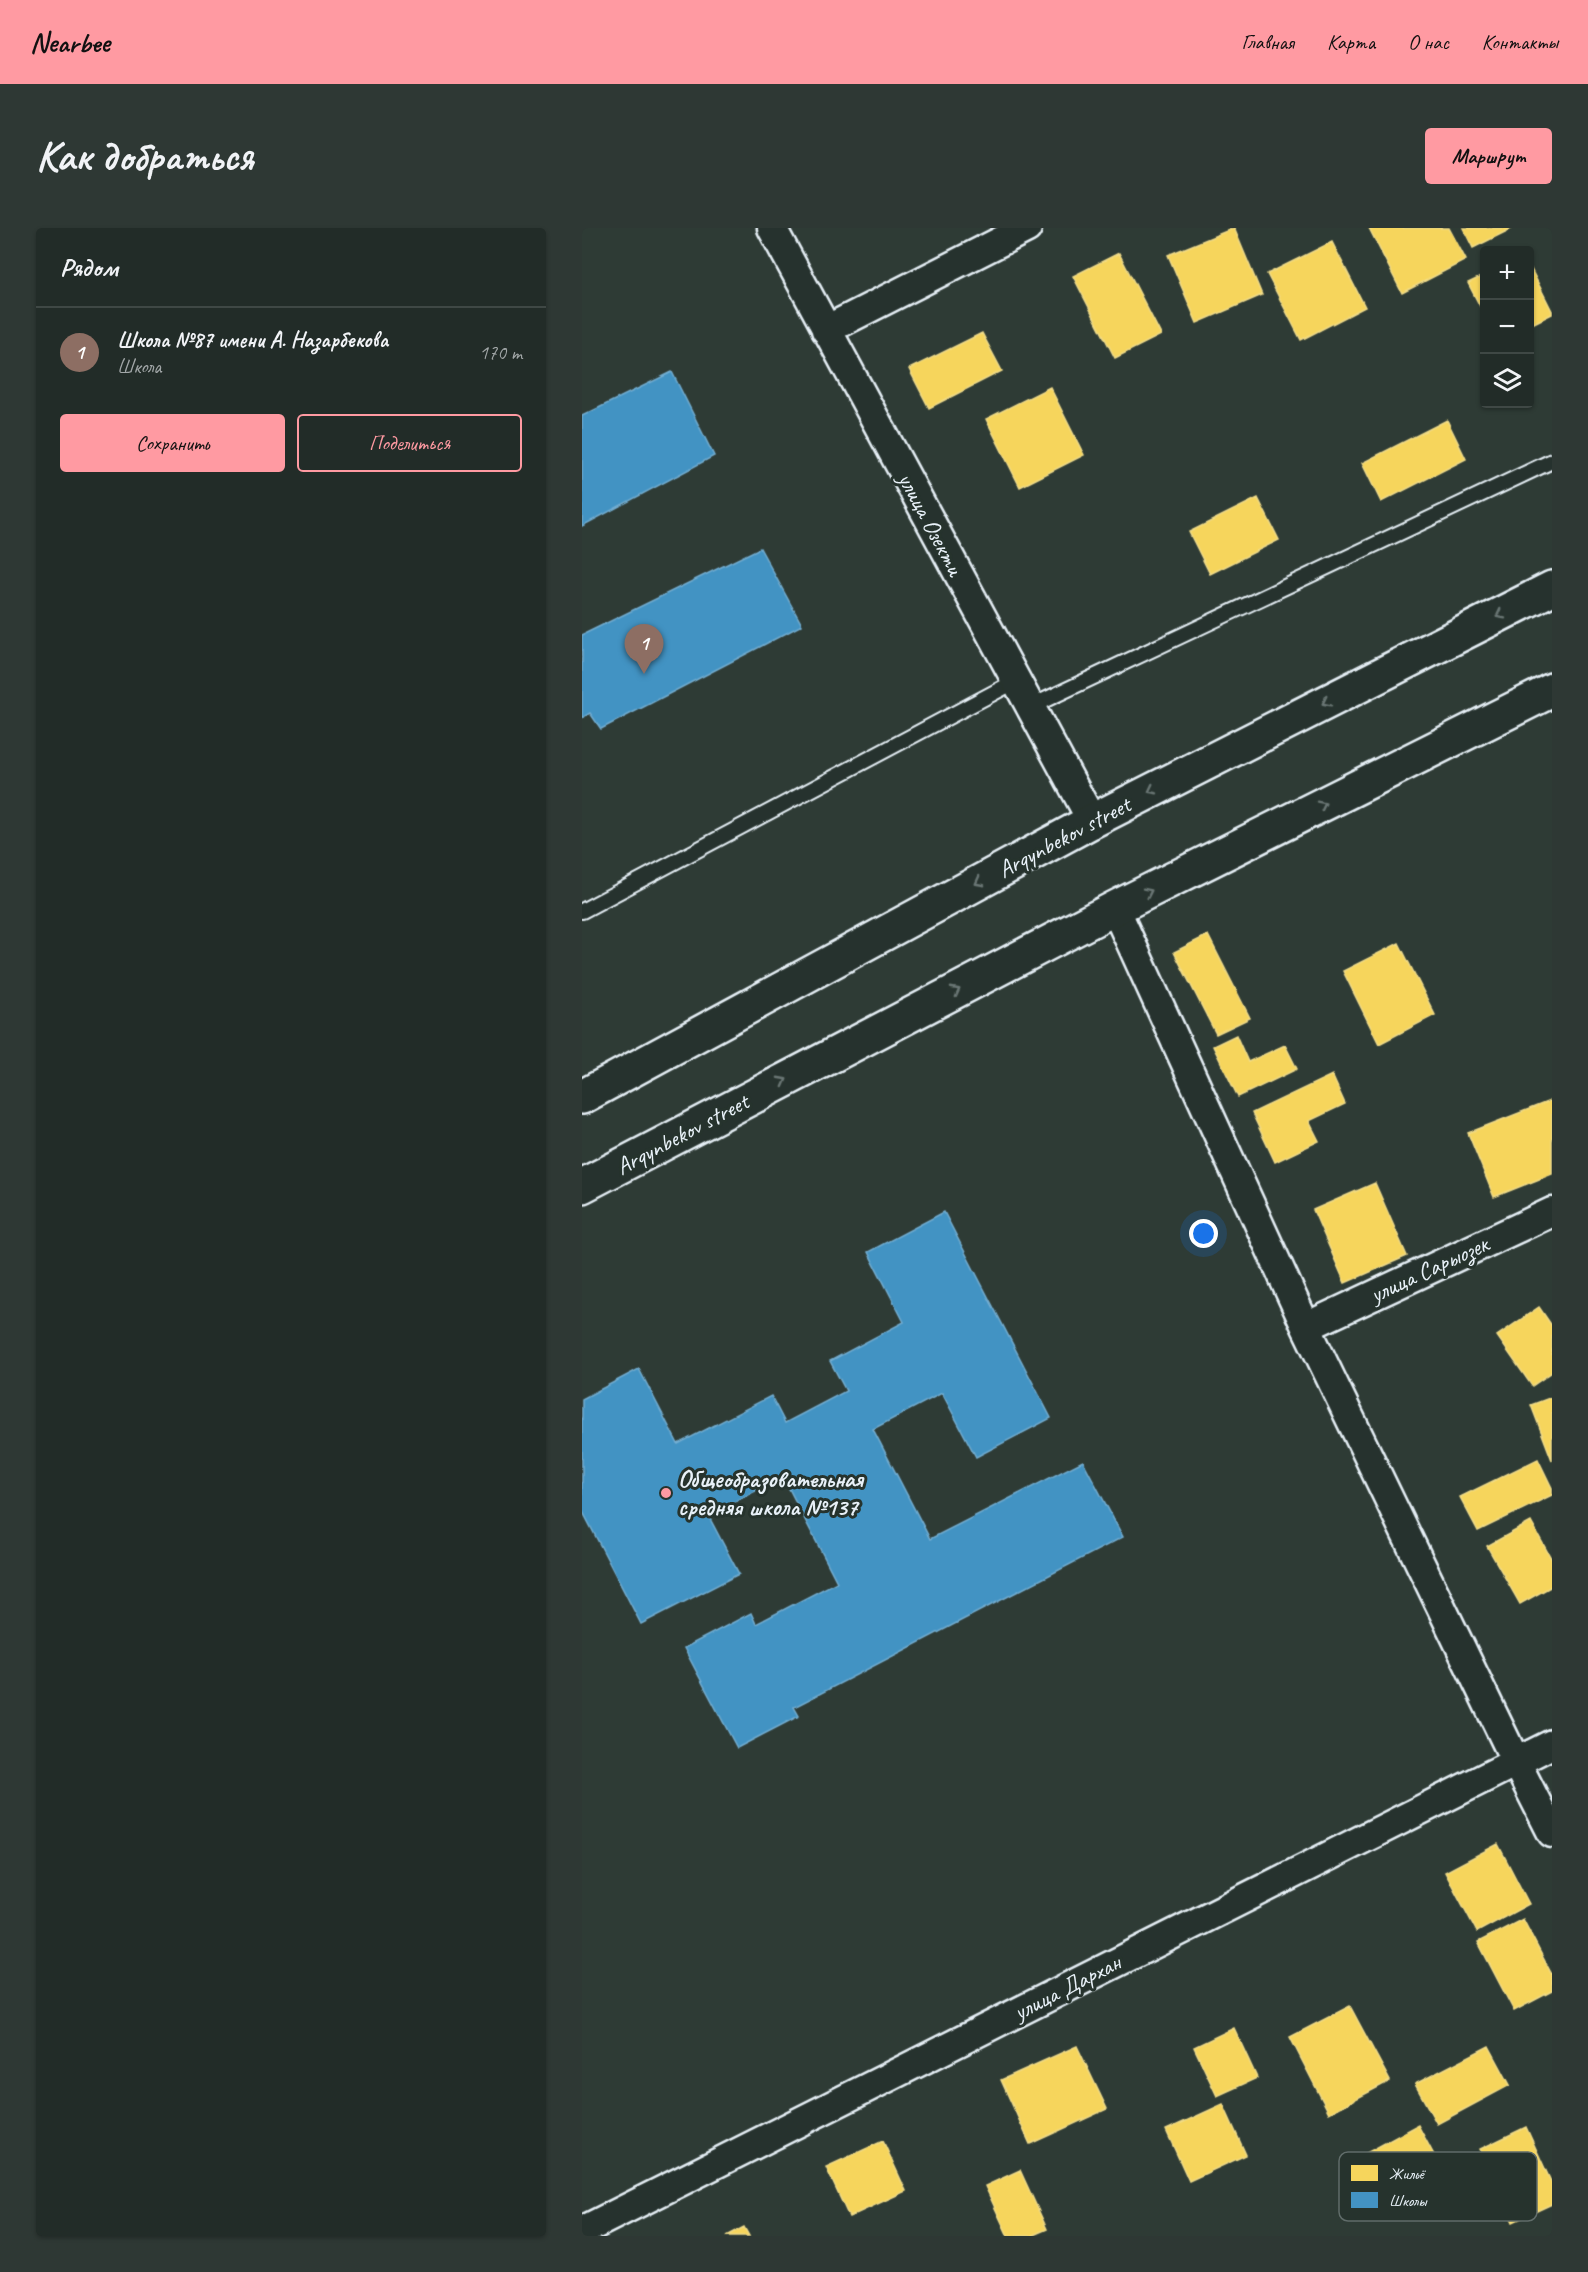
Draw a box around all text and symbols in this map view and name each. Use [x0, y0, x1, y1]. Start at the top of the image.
text: Nearbee [30, 25, 110, 60]
text: Главная [1241, 29, 1294, 55]
text: Карта [1327, 29, 1375, 55]
text: О нас [1408, 29, 1449, 55]
text: Контакты [1482, 29, 1558, 55]
button: Маршрут [1425, 128, 1552, 184]
text: Как добраться [36, 130, 253, 183]
map controls [1480, 246, 1534, 408]
button: + [1480, 246, 1534, 300]
text: Рядом [60, 251, 118, 284]
button: − [1480, 300, 1534, 354]
text: Школа №87 имени А. Назарбекова [117, 326, 388, 354]
text: 1 [75, 340, 84, 365]
text: 170 m [479, 340, 522, 365]
text: Школа [117, 354, 161, 379]
button: layers [1480, 354, 1534, 408]
button: Сохранить [60, 414, 285, 472]
button: Поделиться [297, 414, 522, 472]
street label: улица Озекти [890, 465, 971, 582]
one-way arrow [1495, 607, 1506, 619]
pin: 1 [624, 624, 664, 674]
one-way arrow [1321, 695, 1332, 707]
one-way arrow [1147, 783, 1158, 795]
street label: Arqynbekov street [992, 789, 1137, 885]
one-way arrow [1316, 801, 1326, 812]
one-way arrow [975, 875, 986, 886]
one-way arrow [1141, 888, 1152, 899]
one-way arrow [949, 987, 960, 998]
one-way arrow [777, 1077, 788, 1089]
street label: Arqynbekov street [610, 1086, 755, 1182]
your location [1189, 1219, 1218, 1248]
street label: улица Сарыозек [1363, 1228, 1495, 1311]
place label: Общеобразовательная средняя школа №137 [678, 1464, 865, 1522]
marker: Общеобразовательная средняя школа №137 [659, 1486, 673, 1500]
street label: улица Дархан [1007, 1947, 1127, 2028]
legend [1339, 2152, 1537, 2221]
text: Жильё [1389, 2164, 1427, 2184]
text: Школы [1389, 2191, 1428, 2211]

